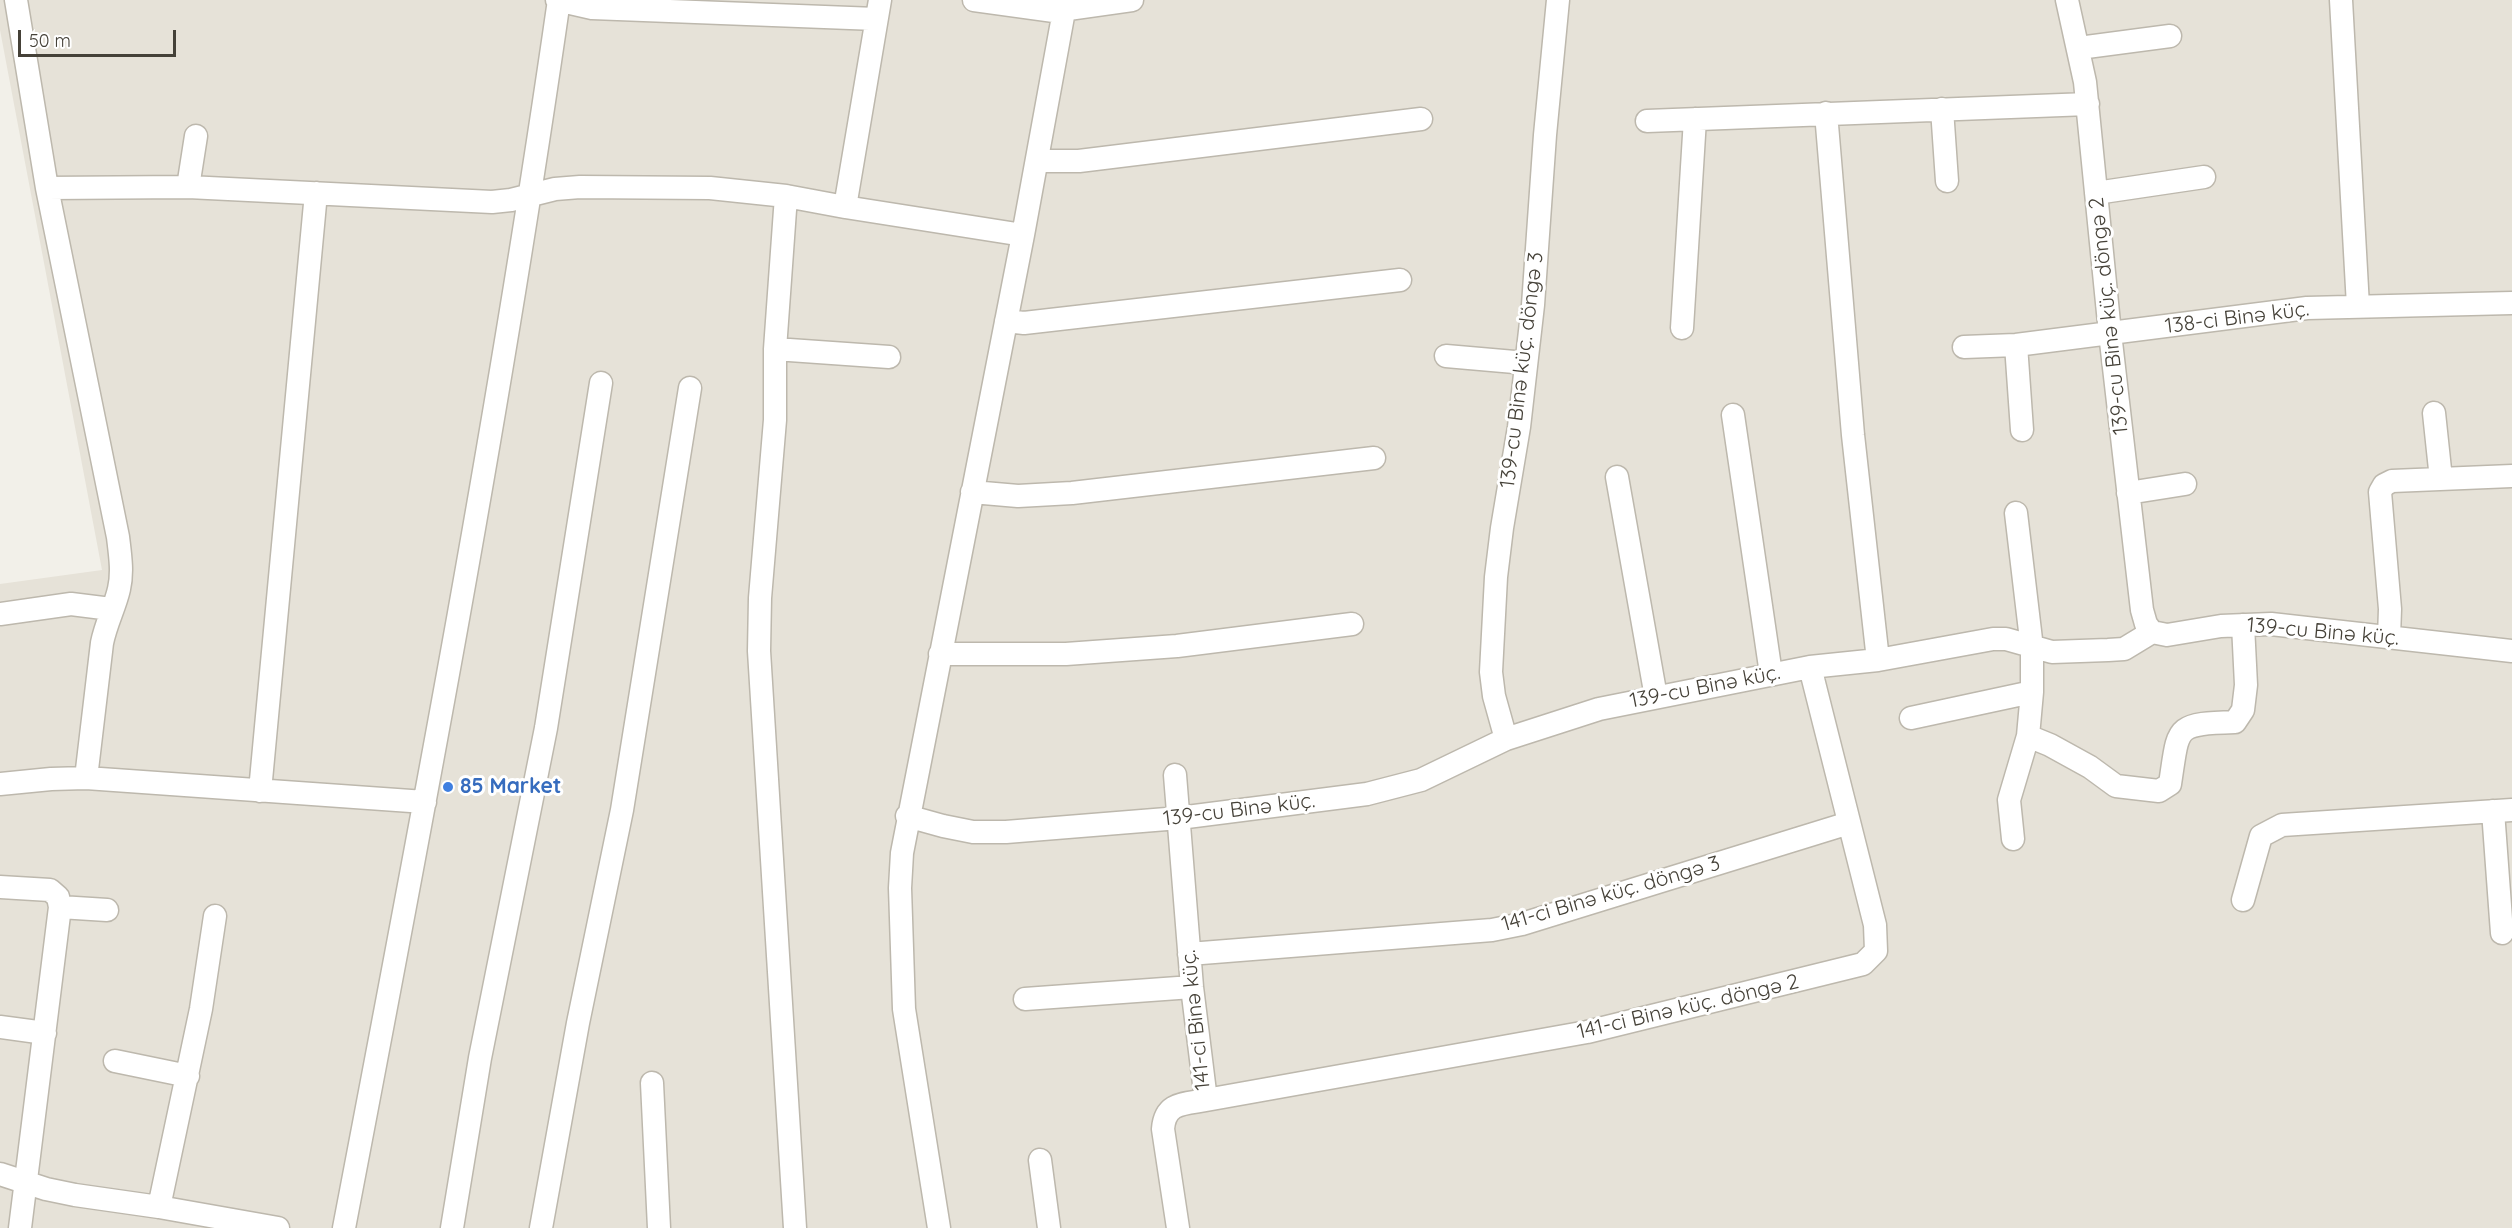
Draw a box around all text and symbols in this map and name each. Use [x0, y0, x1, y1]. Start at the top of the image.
scale bar [21, 18, 178, 56]
text: 50 m [29, 29, 71, 52]
street label: 139-cu Binə küç. döngə 2 [2084, 196, 2134, 436]
street label: 139-cu Binə küç. döngə 3 [1495, 250, 1549, 490]
street label: 138-ci Binə küç. [2163, 297, 2311, 339]
street label: 139-cu Binə küç. [2246, 613, 2400, 651]
street label: 139-cu Binə küç. [1628, 660, 1782, 714]
place label: 85 Market [460, 774, 561, 800]
marker: 85 Market [441, 780, 455, 794]
street label: 139-cu Binə küç. [1162, 788, 1316, 832]
street label: 141-ci Binə küç. döngə 3 [1499, 851, 1723, 937]
street label: 141-ci Binə küç. [1176, 949, 1216, 1091]
street label: 141-ci Binə küç. döngə 2 [1575, 969, 1801, 1045]

